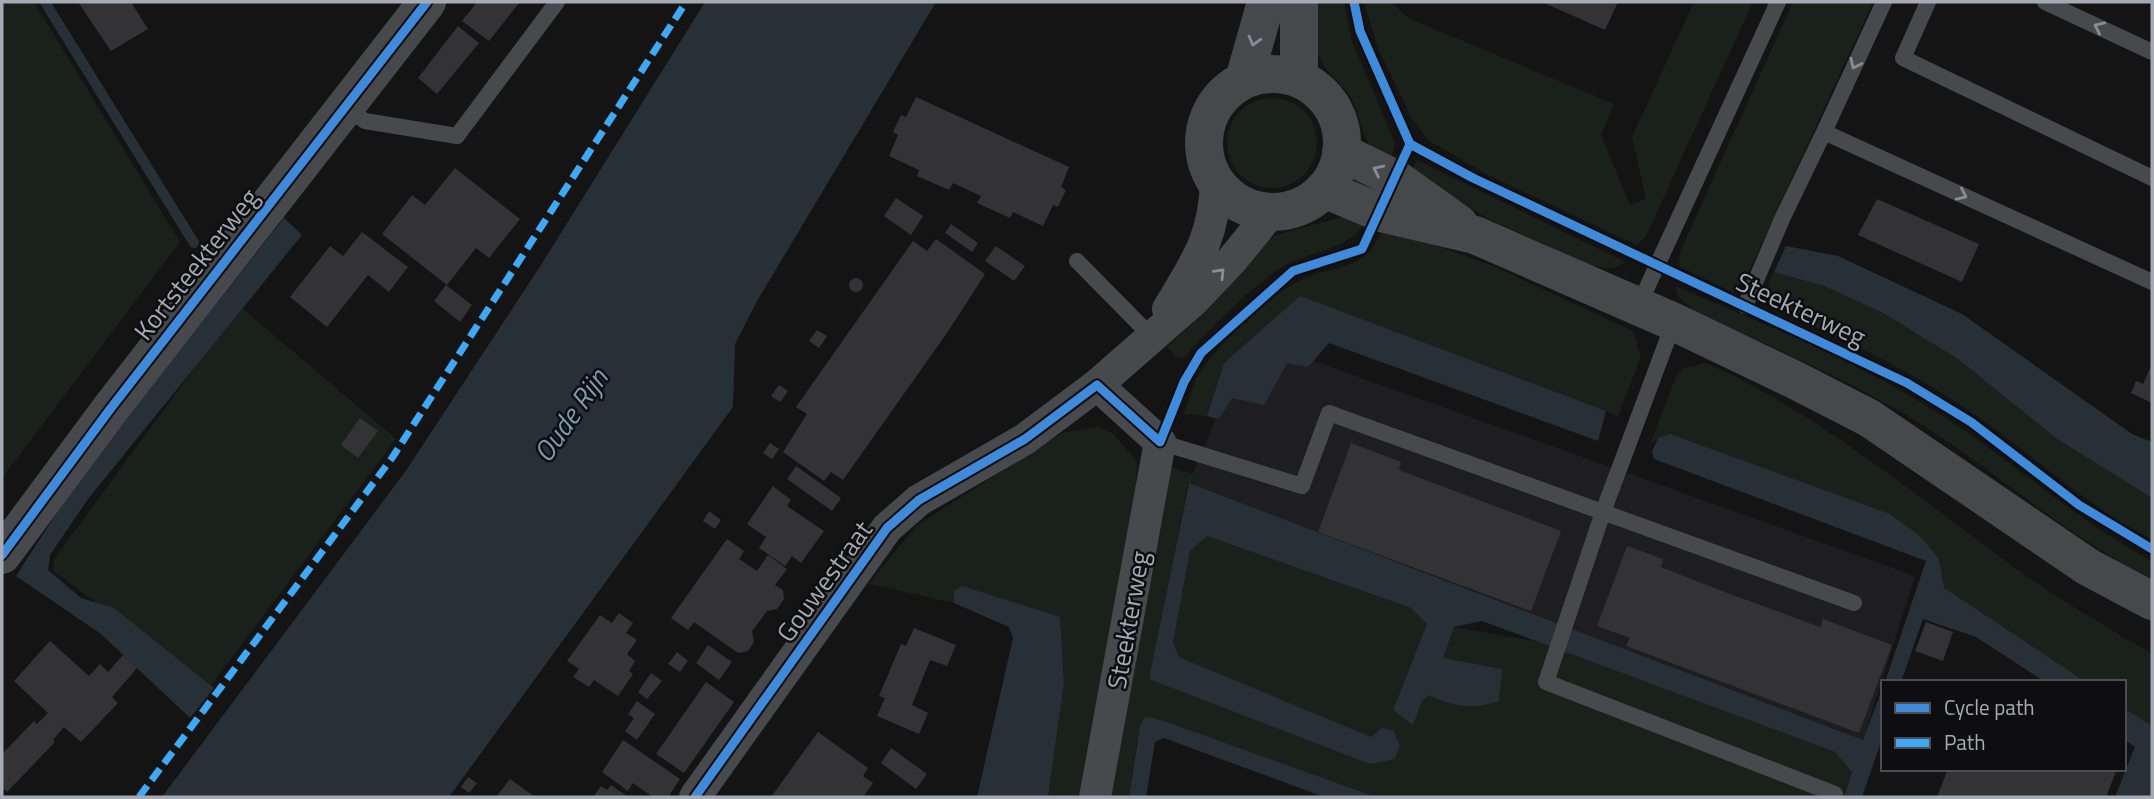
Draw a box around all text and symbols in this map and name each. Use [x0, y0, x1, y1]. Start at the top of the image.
one-way arrow [2093, 21, 2106, 35]
one-way arrow [1248, 34, 1263, 46]
one-way arrow [1849, 57, 1863, 69]
one-way arrow [1373, 164, 1385, 178]
street label: Kortsteekterweg [124, 180, 268, 348]
one-way arrow [1955, 187, 1968, 201]
street label: Steekterweg [1730, 262, 1872, 356]
one-way arrow [1211, 269, 1224, 282]
water label: Oude Rijn [522, 358, 619, 471]
street label: Gouwestraat [767, 512, 881, 650]
street label: Steekterweg [1097, 548, 1159, 692]
legend [1881, 680, 2126, 771]
text: Cycle path [1944, 691, 2035, 723]
text: Path [1944, 726, 1986, 758]

